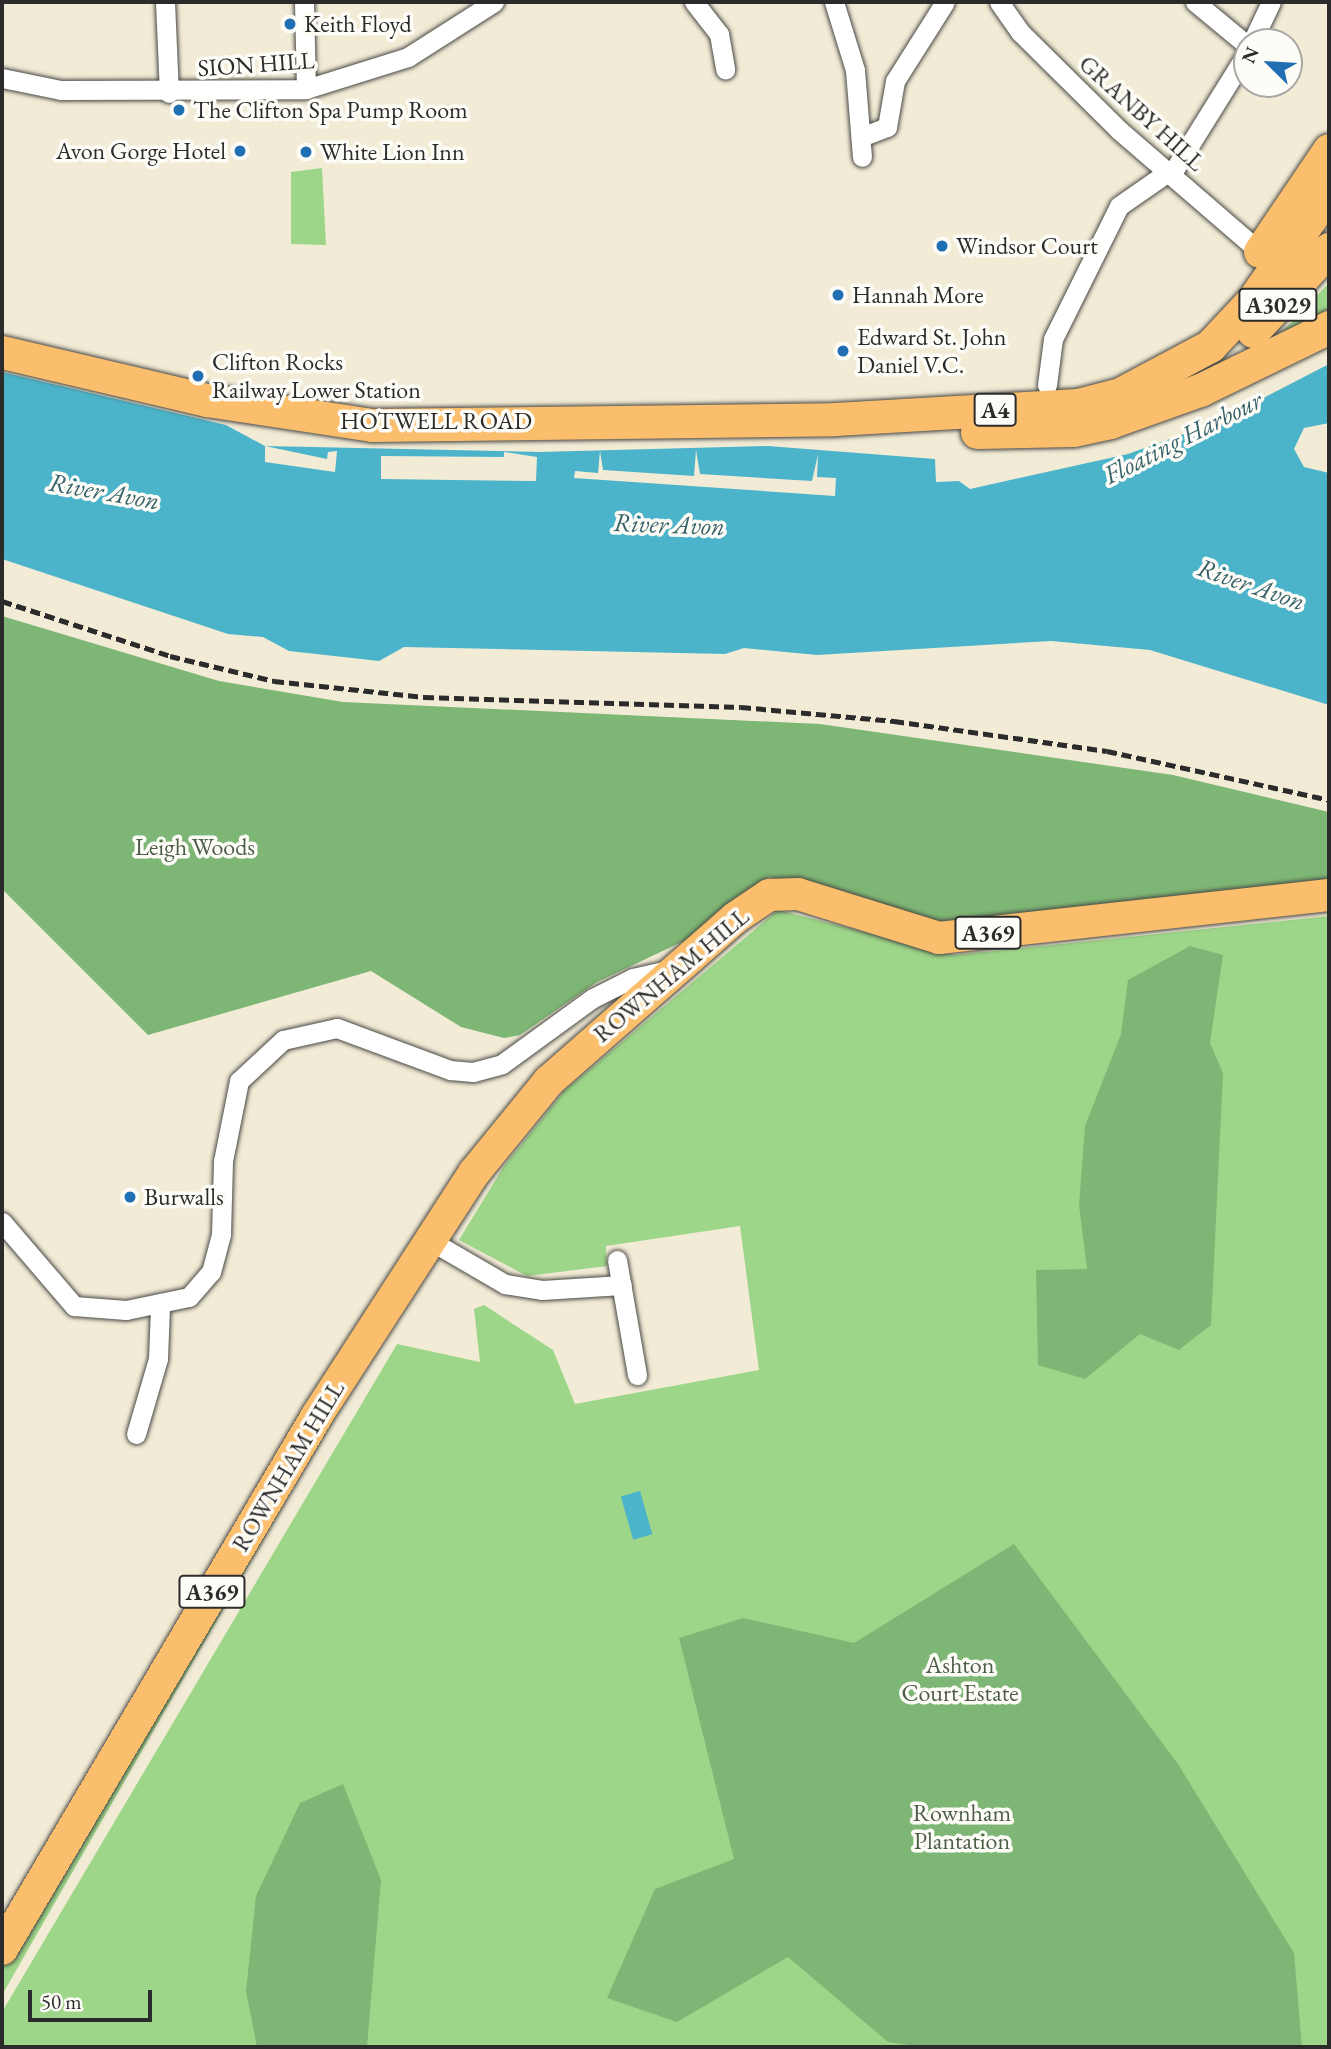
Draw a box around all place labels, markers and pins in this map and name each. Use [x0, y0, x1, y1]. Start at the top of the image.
place label: Keith Floyd [304, 10, 412, 38]
marker: Keith Floyd [282, 16, 298, 32]
place label: The Clifton Spa Pump Room [193, 96, 468, 124]
marker: The Clifton Spa Pump Room [171, 102, 187, 118]
place label: Avon Gorge Hotel [56, 137, 226, 165]
place label: White Lion Inn [320, 138, 465, 166]
marker: Avon Gorge Hotel [232, 143, 248, 159]
marker: White Lion Inn [298, 144, 314, 160]
place label: Windsor Court [956, 232, 1098, 260]
marker: Windsor Court [934, 238, 950, 254]
place label: Hannah More [852, 281, 983, 309]
marker: Hannah More [830, 287, 846, 303]
place label: Edward St. John Daniel V.C. [857, 323, 1006, 379]
marker: Edward St. John Daniel V.C. [835, 343, 851, 359]
place label: Clifton Rocks Railway Lower Station [212, 348, 421, 404]
marker: Clifton Rocks Railway Lower Station [190, 368, 206, 384]
place label: Burwalls [144, 1183, 224, 1211]
marker: Burwalls [122, 1189, 138, 1205]

